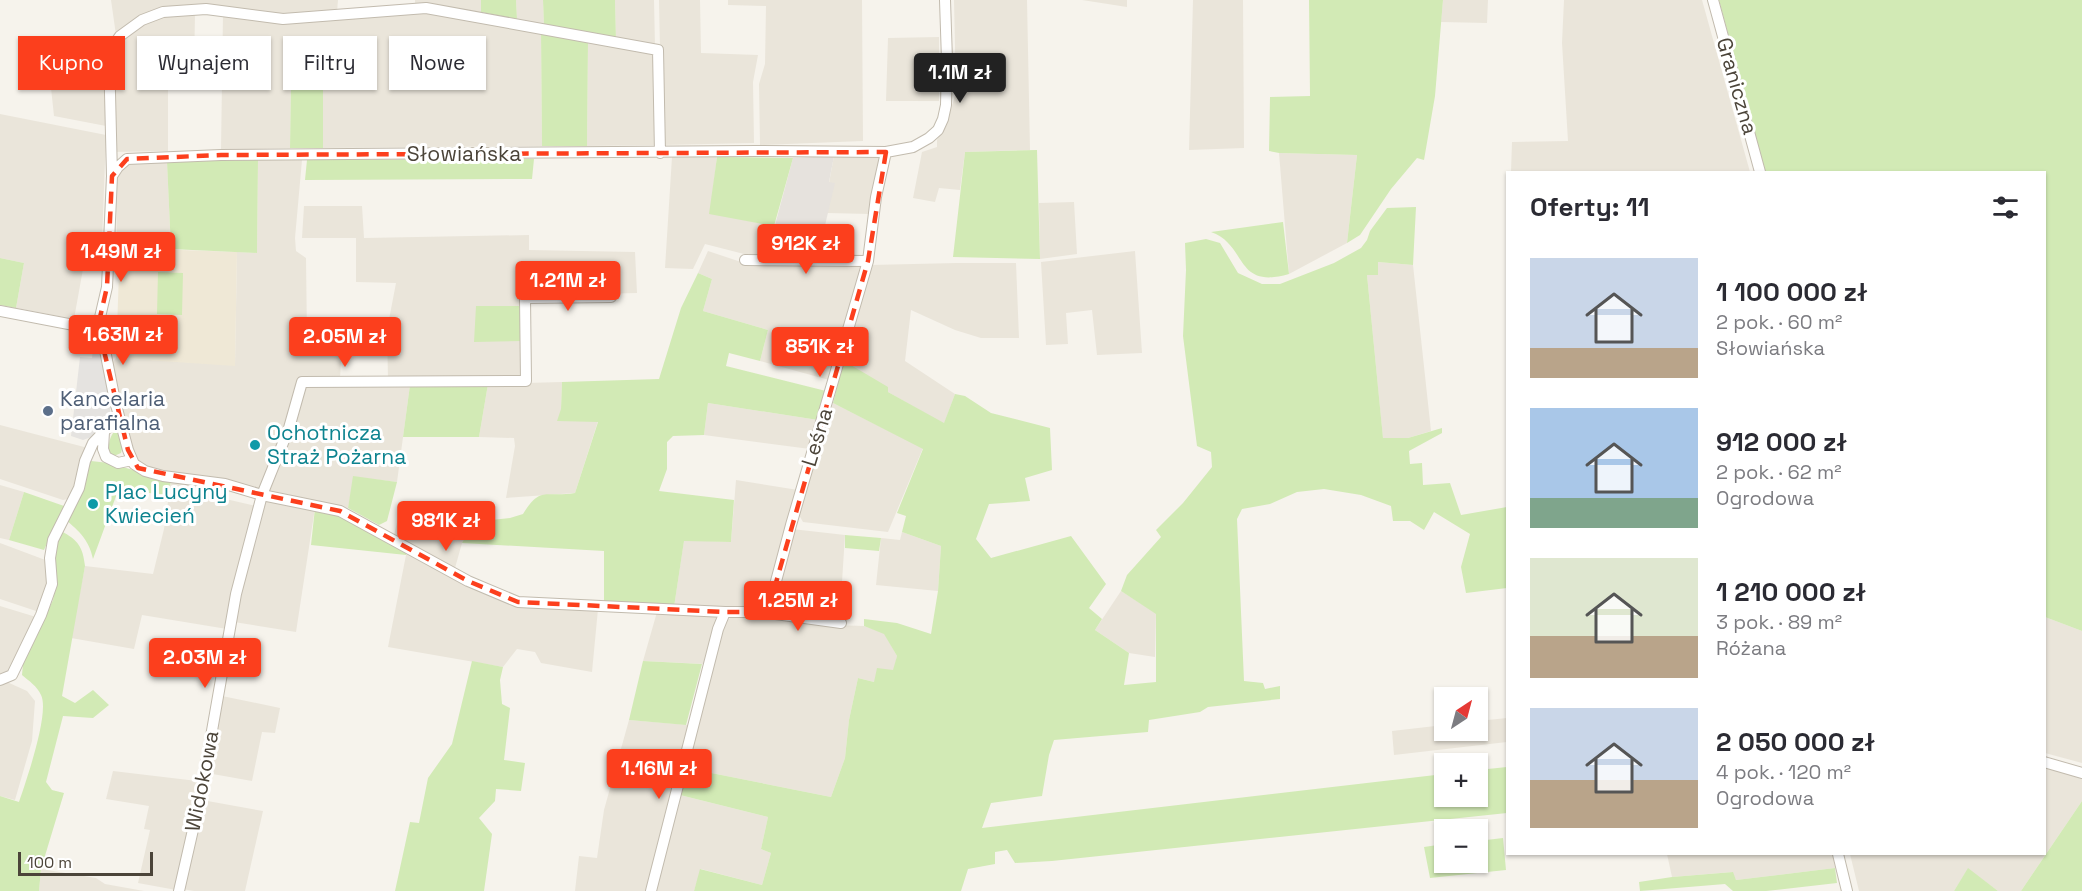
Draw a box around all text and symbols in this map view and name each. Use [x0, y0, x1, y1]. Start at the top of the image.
street label: Graniczna [1711, 34, 1764, 137]
chip: Kupno [18, 36, 125, 90]
chip: Wynajem [137, 36, 271, 90]
chip: Filtry [283, 36, 377, 90]
chip: Nowe [389, 36, 486, 90]
pin: 1.1M zł [905, 53, 1015, 104]
text: 1.1M zł [928, 59, 992, 85]
street label: Słowiańska [407, 140, 521, 167]
text: Oferty: 11 [1530, 190, 1650, 224]
icon: filters [1989, 191, 2022, 224]
pin: 912K zł [751, 224, 861, 275]
text: 912K zł [771, 230, 841, 256]
pin: 1.49M zł [59, 232, 183, 283]
text: 1.49M zł [80, 238, 162, 264]
pin: 1.21M zł [506, 261, 630, 312]
text: 1.21M zł [529, 267, 607, 293]
text: 1 100 000 zł [1716, 275, 1868, 309]
icon: home [1578, 282, 1650, 354]
text: 2 pok. · 60 m² [1716, 309, 1842, 335]
pin: 1.63M zł [61, 315, 185, 366]
pin: 2.05M zł [283, 317, 407, 368]
text: 1.63M zł [83, 321, 163, 347]
text: 2.05M zł [303, 323, 387, 349]
pin: 851K zł [765, 327, 875, 378]
text: 851K zł [786, 333, 854, 359]
text: Słowiańska [1716, 335, 1825, 361]
place label: Kancelaria parafialna [60, 385, 165, 436]
marker: Kancelaria parafialna [41, 404, 55, 418]
street label: Leśna [795, 404, 838, 469]
place label: Ochotnicza Straż Pożarna [267, 419, 406, 470]
text: 912 000 zł [1716, 425, 1847, 459]
icon: home [1578, 432, 1650, 504]
marker: Ochotnicza Straż Pożarna [248, 438, 262, 452]
text: 2 pok. · 62 m² [1716, 459, 1842, 485]
place label: Plac Lucyny Kwiecień [105, 478, 228, 529]
text: Ogrodowa [1716, 485, 1814, 511]
marker: Plac Lucyny Kwiecień [86, 497, 100, 511]
pin: 981K zł [391, 501, 501, 552]
text: 981K zł [411, 507, 481, 533]
text: 1 210 000 zł [1716, 575, 1866, 609]
pin: 1.25M zł [736, 581, 860, 632]
icon: home [1578, 582, 1650, 654]
text: 1.25M zł [758, 587, 838, 613]
text: 3 pok. · 89 m² [1716, 609, 1842, 635]
text: Różana [1716, 635, 1786, 661]
pin: 2.03M zł [143, 638, 267, 689]
text: 2.03M zł [163, 644, 247, 670]
north arrow [1434, 687, 1488, 741]
map controls [1434, 687, 1488, 873]
text: 2 050 000 zł [1716, 725, 1875, 759]
street label: Widokowa [179, 728, 225, 834]
icon: home [1578, 732, 1650, 804]
pin: 1.16M zł [597, 749, 721, 800]
button: + [1434, 753, 1488, 807]
text: 1.16M zł [621, 755, 697, 781]
text: 4 pok. · 120 m² [1716, 759, 1851, 785]
text: Ogrodowa [1716, 785, 1814, 811]
button: − [1434, 819, 1488, 873]
scale bar [18, 849, 153, 876]
text: 100 m [27, 852, 72, 873]

